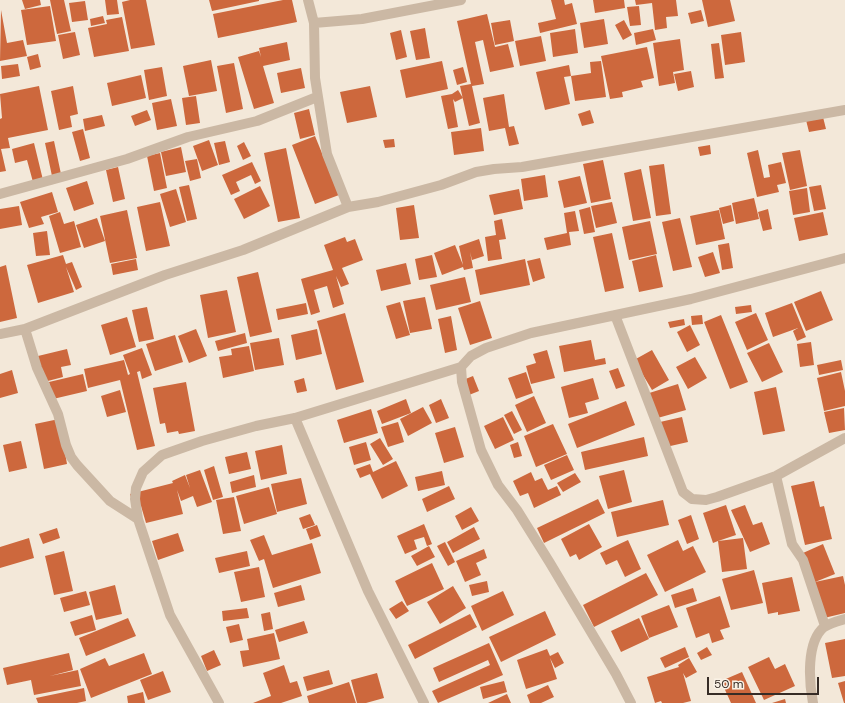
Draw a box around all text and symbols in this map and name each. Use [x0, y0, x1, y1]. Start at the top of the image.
scale bar [709, 669, 821, 695]
text: 50 m [714, 676, 743, 692]

